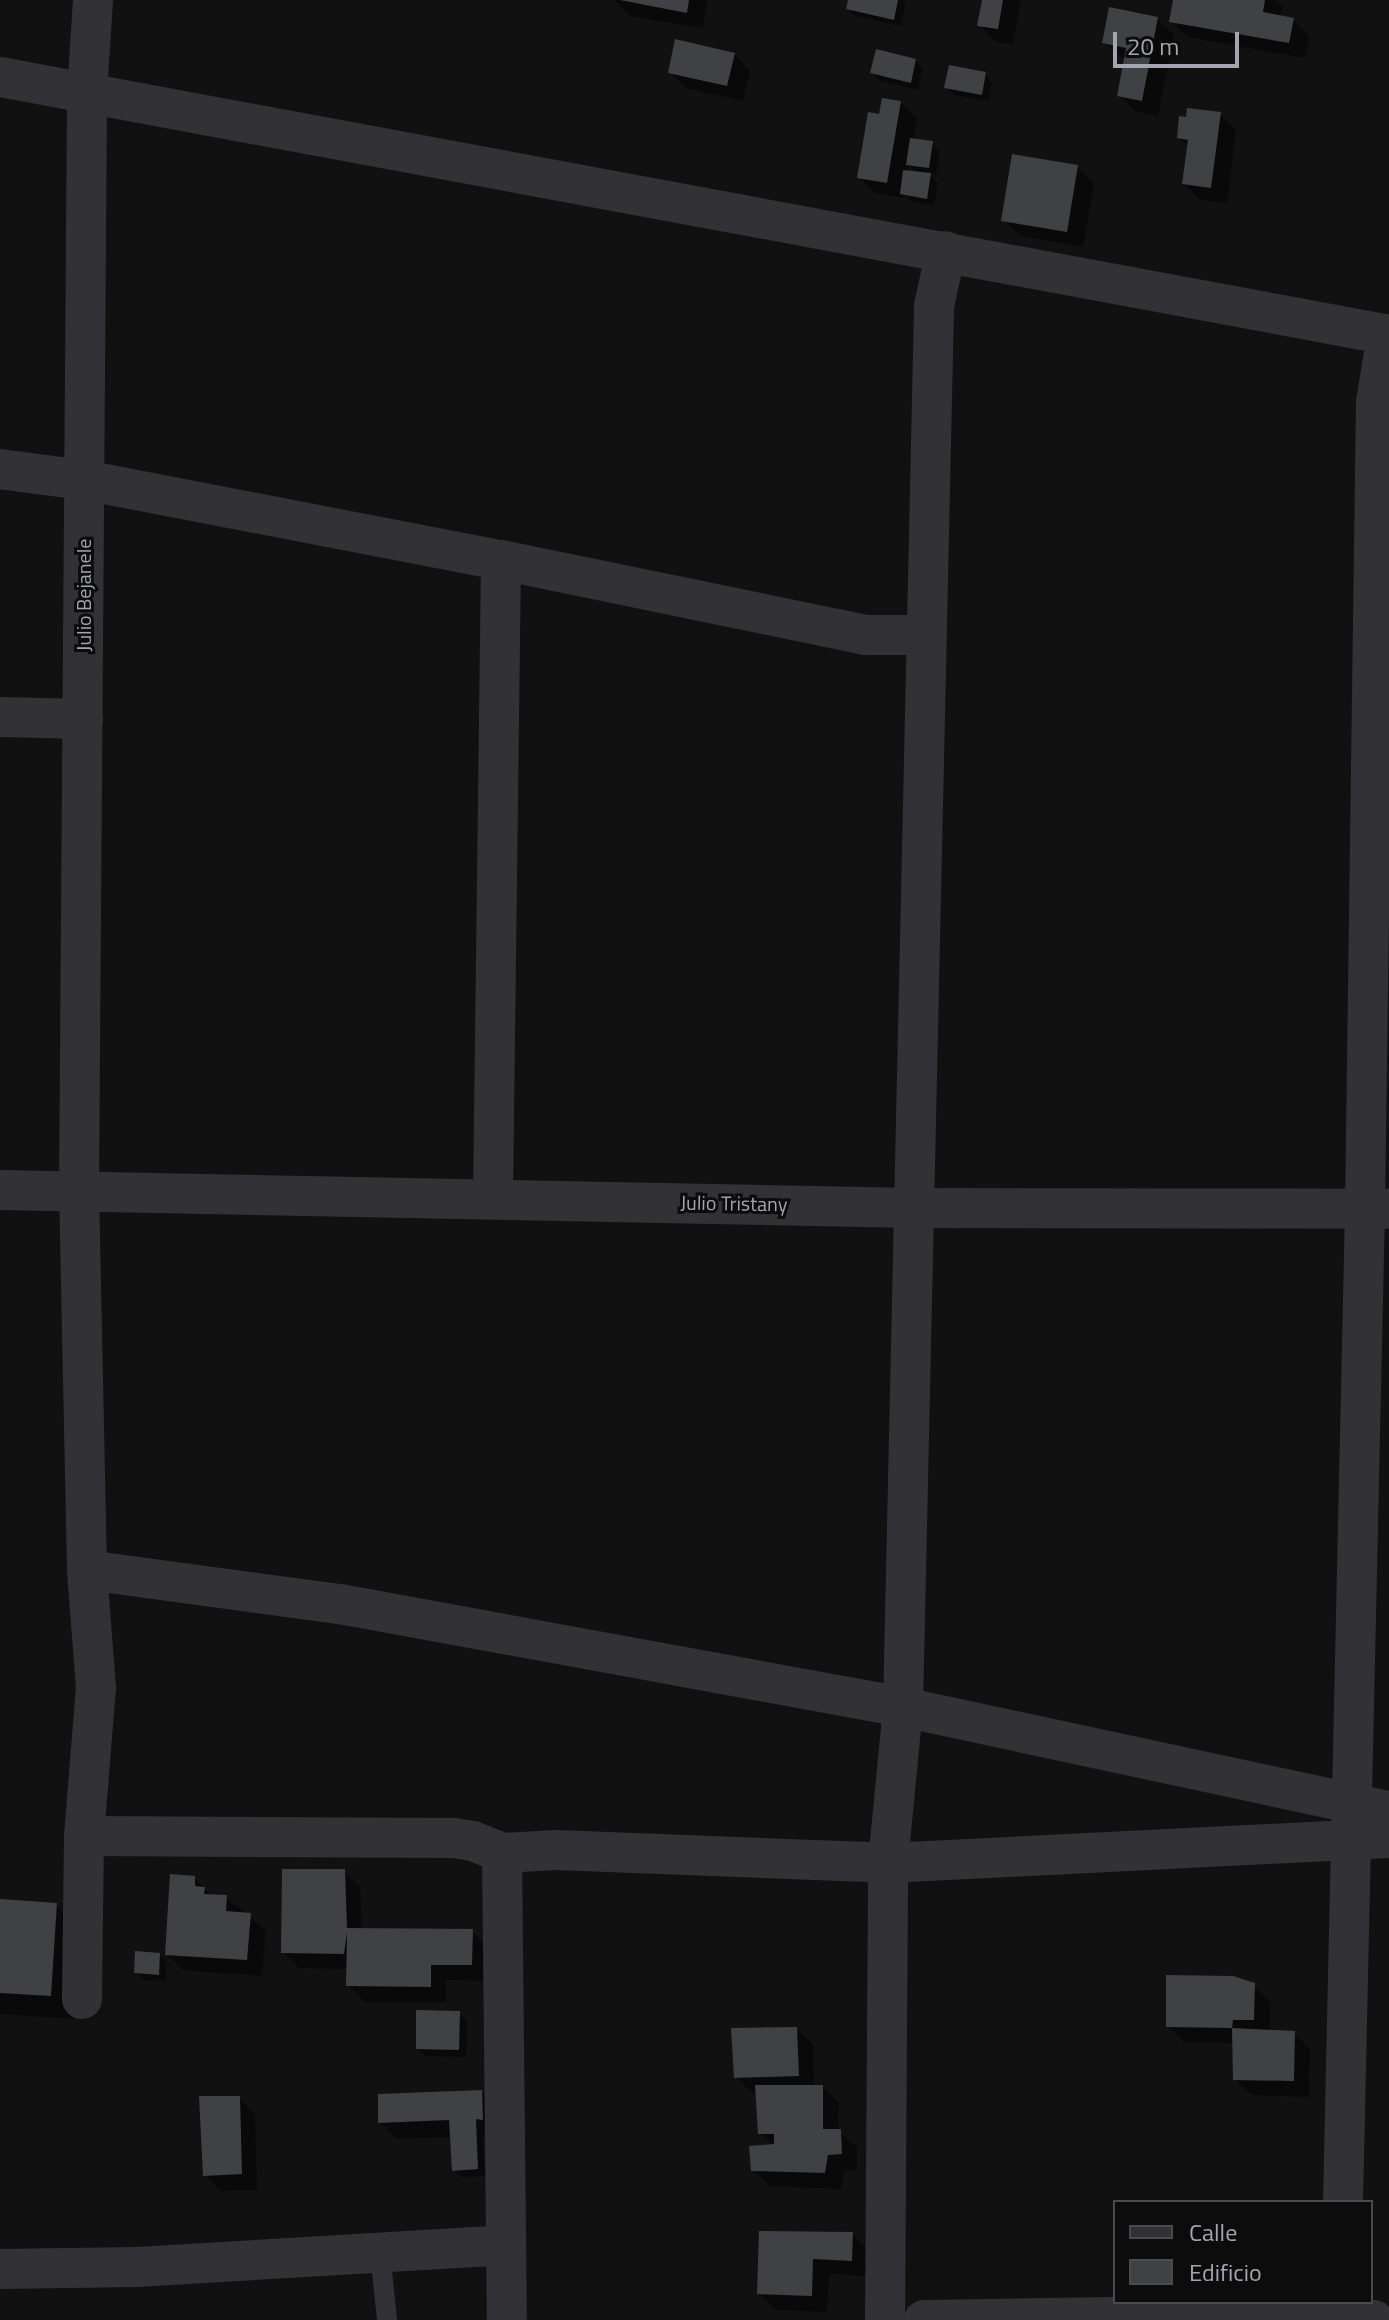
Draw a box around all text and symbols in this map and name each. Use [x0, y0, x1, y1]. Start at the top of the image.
scale bar [1117, 16, 1243, 66]
text: 20 m [1127, 28, 1179, 64]
street label: Julio Bejanele [71, 539, 95, 651]
street label: Julio Tristany [680, 1190, 788, 1216]
legend [1113, 2200, 1373, 2304]
text: Calle [1189, 2214, 1237, 2250]
text: Edificio [1189, 2254, 1262, 2290]

